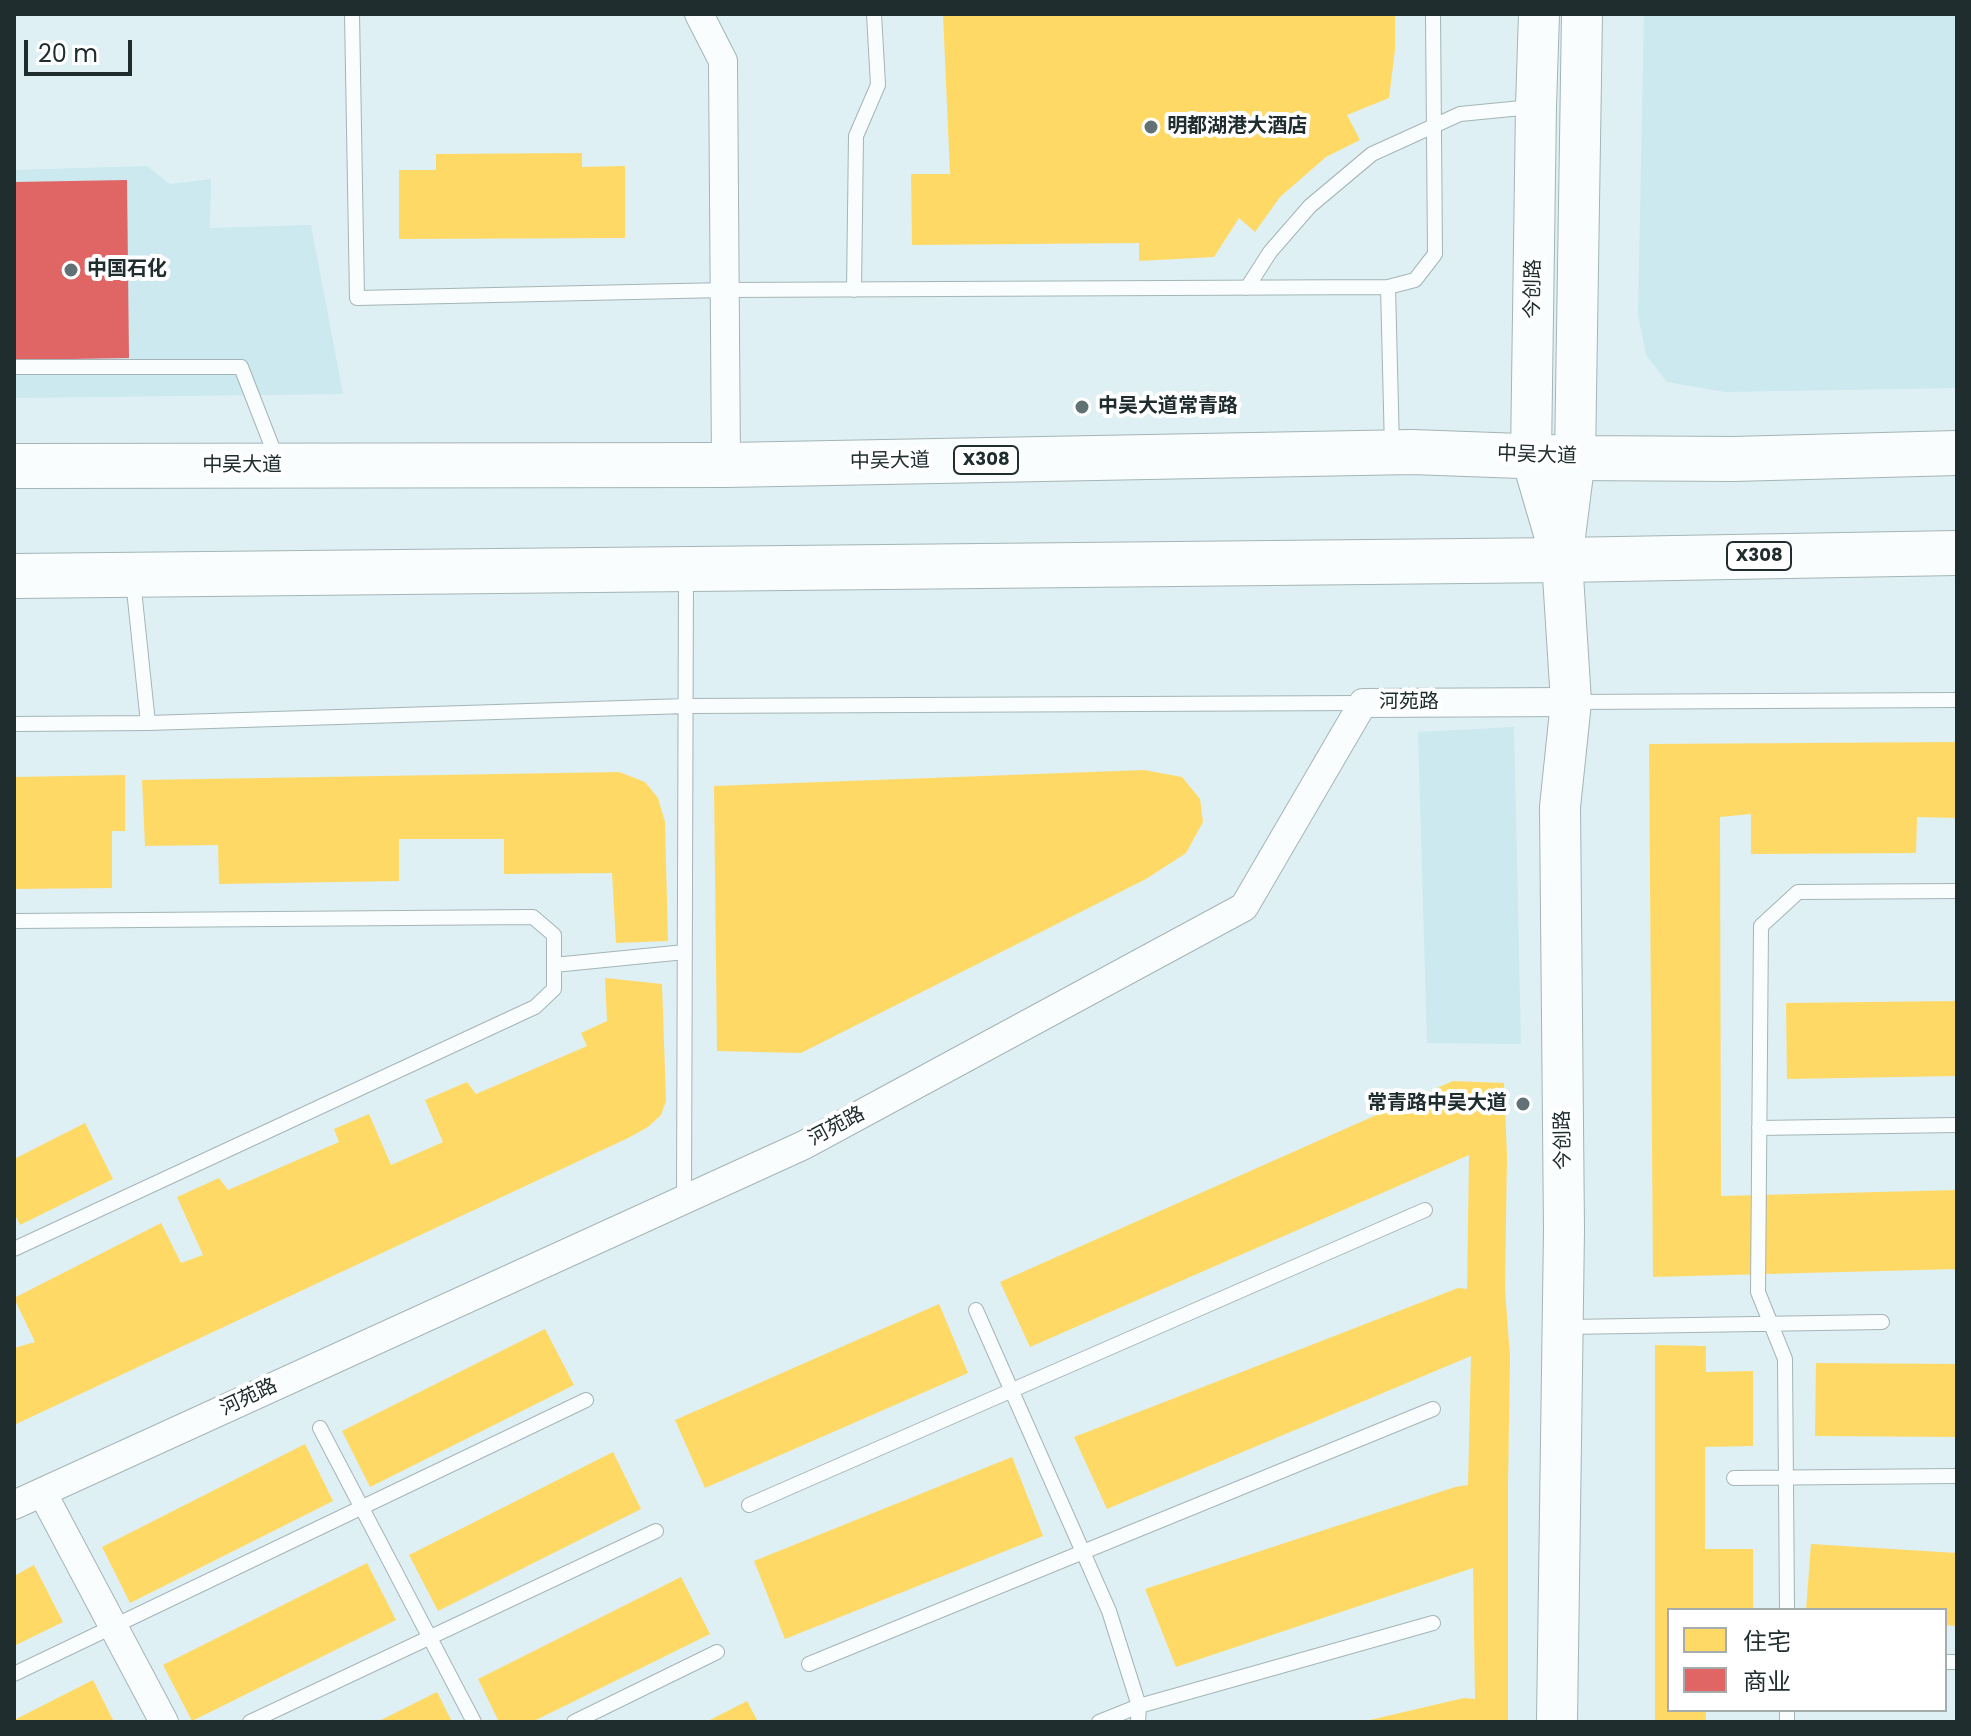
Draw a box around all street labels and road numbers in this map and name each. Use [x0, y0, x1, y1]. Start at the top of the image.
street label: 今创路 [1521, 259, 1547, 319]
street label: 中吴大道 [1497, 443, 1577, 469]
road number: X308 [954, 446, 1018, 474]
street label: 中吴大道 [850, 449, 930, 475]
street label: 中吴大道 [202, 454, 282, 478]
road number: X308 [1727, 542, 1791, 570]
street label: 河苑路 [1379, 691, 1439, 715]
street label: 河苑路 [805, 1102, 869, 1152]
street label: 今创路 [1551, 1110, 1577, 1170]
street label: 河苑路 [217, 1374, 281, 1422]

